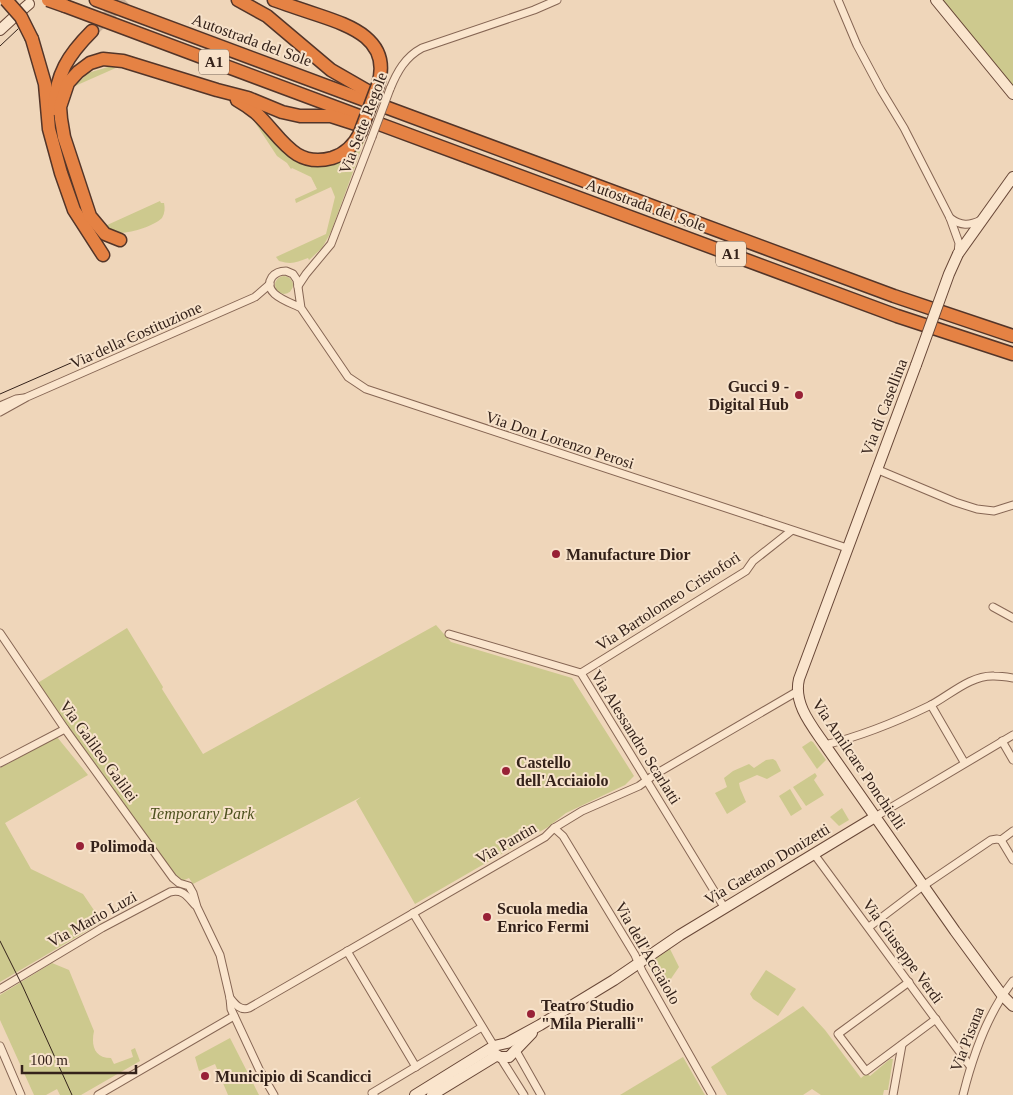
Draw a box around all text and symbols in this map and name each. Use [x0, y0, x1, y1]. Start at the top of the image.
street label: Autostrada del Sole [190, 10, 314, 70]
road number: A1 [199, 50, 229, 74]
street label: Via Sette Regole [336, 70, 391, 177]
street label: Autostrada del Sole [584, 175, 708, 235]
road number: A1 [716, 242, 746, 266]
street label: Via della Costituzione [68, 298, 204, 372]
street label: Via di Casellina [858, 356, 910, 458]
place label: Gucci 9 - Digital Hub [709, 378, 789, 414]
marker: Gucci 9 - Digital Hub [793, 389, 805, 401]
street label: Via Don Lorenzo Perosi [484, 408, 637, 472]
place label: Manufacture Dior [566, 546, 691, 563]
marker: Manufacture Dior [550, 548, 562, 560]
street label: Via Bartolomeo Cristofori [593, 548, 743, 654]
street label: Via Alessandro Scarlatti [588, 667, 684, 808]
street label: Via Amilcare Ponchielli [809, 696, 909, 833]
street label: Via Galileo Galilei [57, 697, 142, 805]
place label: Castello dell'Acciaiolo [516, 754, 608, 789]
marker: Castello dell'Acciaiolo [500, 765, 512, 777]
park label: Temporary Park [150, 805, 255, 823]
street label: Via Pantin [473, 819, 539, 867]
street label: Via Gaetano Donizetti [701, 820, 833, 908]
place label: Polimoda [90, 838, 155, 855]
marker: Polimoda [74, 840, 86, 852]
street label: Via Mario Luzi [45, 887, 140, 950]
street label: Via Giuseppe Verdi [859, 895, 947, 1008]
street label: Via dell'Acciaiolo [612, 899, 684, 1007]
place label: Scuola media Enrico Fermi [497, 900, 590, 935]
marker: Scuola media Enrico Fermi [481, 911, 493, 923]
place label: Teatro Studio "Mila Pieralli" [541, 997, 645, 1032]
street label: Via Pisana [947, 1004, 987, 1074]
marker: Teatro Studio "Mila Pieralli" [525, 1008, 537, 1020]
scale bar [22, 1042, 136, 1074]
text: 100 m [30, 1052, 68, 1068]
place label: Municipio di Scandicci [215, 1068, 372, 1086]
marker: Municipio di Scandicci [199, 1070, 211, 1082]

